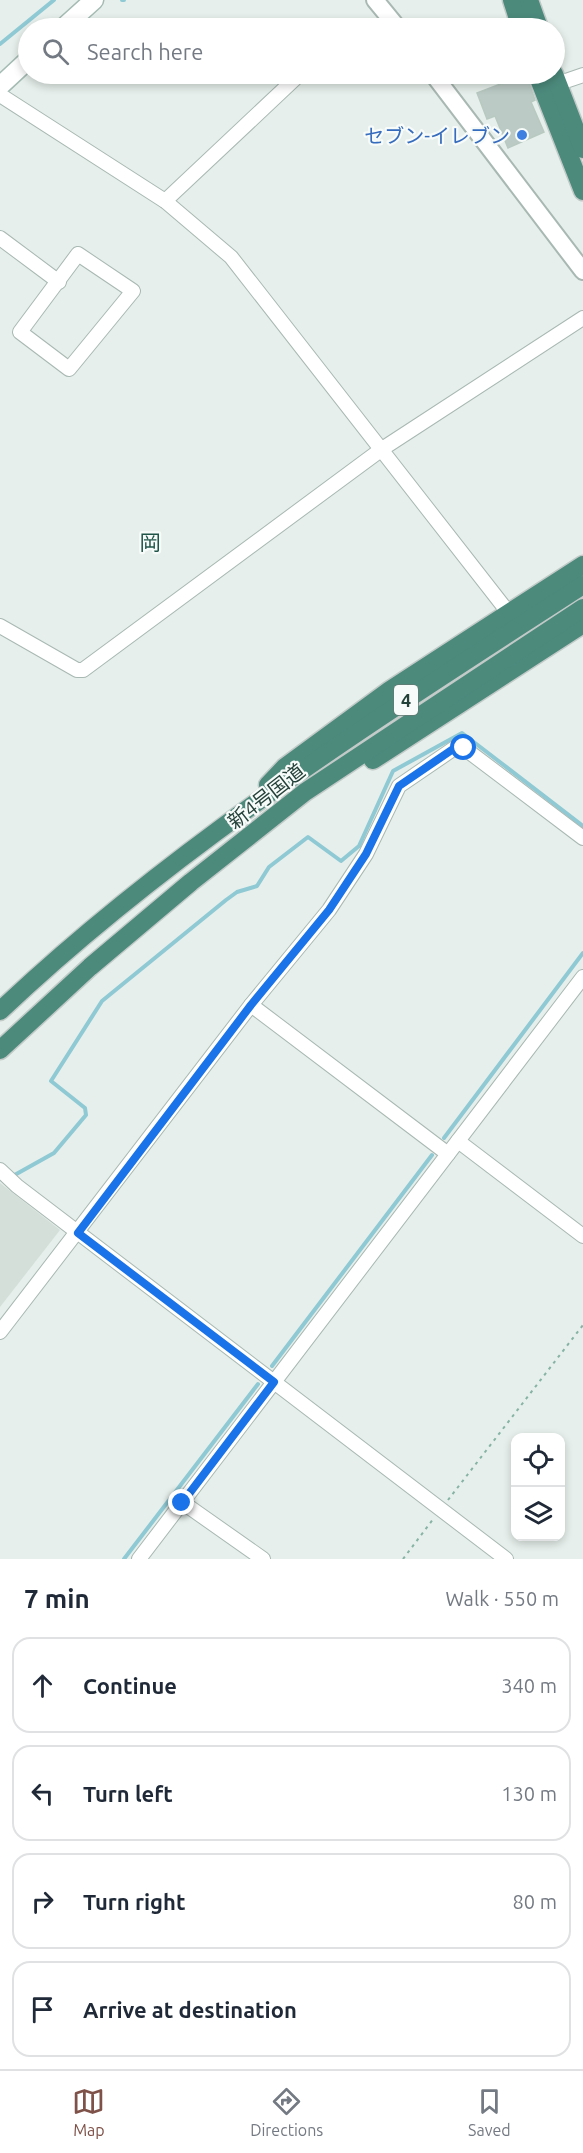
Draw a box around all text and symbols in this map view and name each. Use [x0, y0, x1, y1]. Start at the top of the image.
search box [18, 18, 565, 84]
icon: search [39, 35, 72, 68]
text: Search here [87, 39, 203, 64]
place label: セブン-イレブン [364, 124, 510, 147]
marker: セブン-イレブン [515, 128, 529, 142]
district label: 岡 [140, 530, 161, 554]
road number: 4 [394, 685, 418, 715]
route start [450, 734, 476, 760]
street label: 新4号国道 [223, 759, 309, 833]
map controls [511, 1433, 565, 1541]
button: locate [511, 1433, 565, 1487]
button: layers [511, 1487, 565, 1541]
route end [168, 1489, 194, 1515]
text: 7 min [24, 1584, 90, 1613]
text: Walk · 550 m [446, 1587, 559, 1610]
icon: ahead [26, 1669, 59, 1702]
text: Continue [83, 1673, 177, 1698]
text: 340 m [501, 1674, 557, 1697]
icon: left [26, 1777, 59, 1810]
text: Turn left [83, 1781, 173, 1806]
text: 130 m [501, 1782, 557, 1805]
icon: right [26, 1885, 59, 1918]
text: Turn right [83, 1889, 185, 1914]
text: 80 m [513, 1890, 557, 1913]
icon: arrive [26, 1993, 59, 2026]
text: Arrive at destination [83, 1997, 297, 2022]
tab: Map [72, 2085, 105, 2139]
tab: Directions [250, 2085, 323, 2139]
tab: Saved [468, 2085, 511, 2139]

